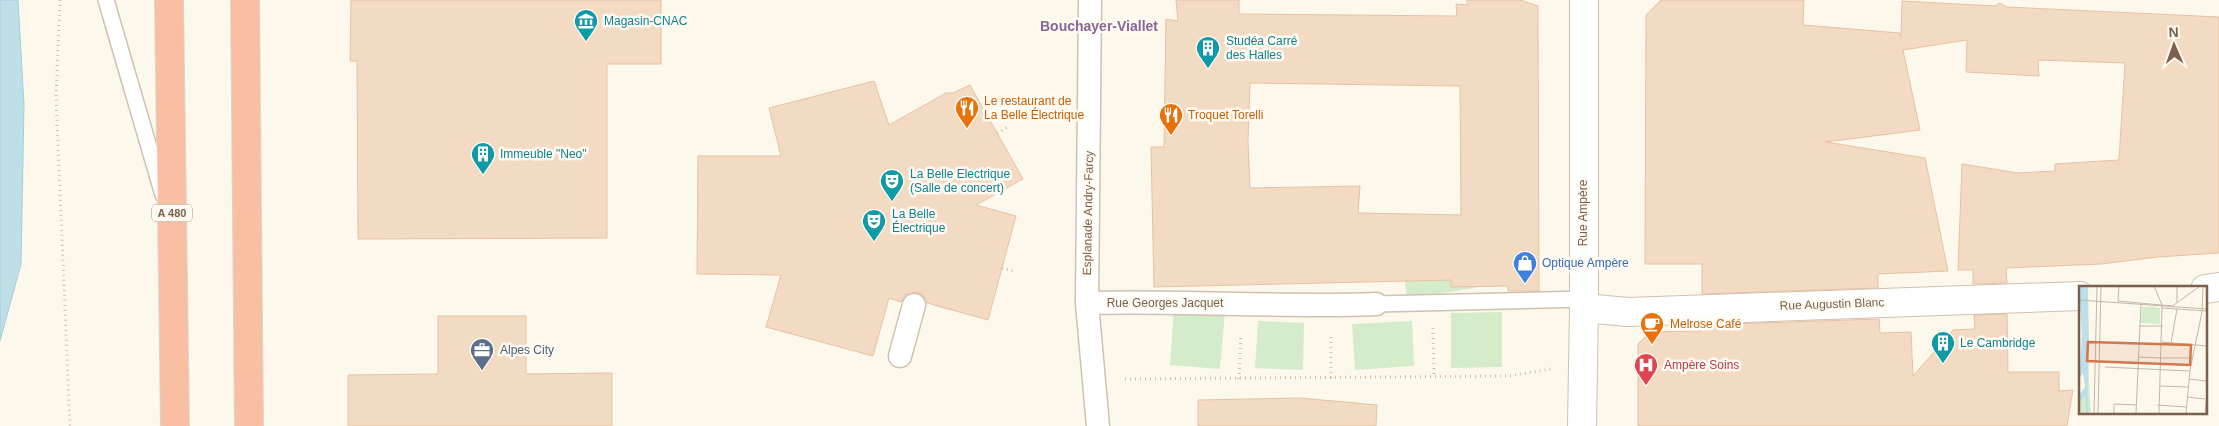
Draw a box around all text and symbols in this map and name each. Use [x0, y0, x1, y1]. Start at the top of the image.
museum icon: Magasin-CNAC [573, 8, 599, 42]
place label: Magasin-CNAC [604, 14, 688, 28]
district label: Bouchayer-Viallet [1040, 18, 1158, 34]
north arrow [2149, 20, 2199, 70]
text: N [2168, 24, 2179, 40]
place label: Studéa Carré des Halles [1226, 34, 1298, 62]
building icon: Studéa Carré des Halles [1195, 35, 1221, 69]
place label: Le restaurant de La Belle Électrique [984, 94, 1084, 122]
restaurant icon: Le restaurant de La Belle Électrique [954, 95, 980, 129]
restaurant icon: Troquet Torelli [1158, 102, 1184, 136]
place label: Troquet Torelli [1188, 108, 1263, 122]
building icon: Immeuble "Neo" [470, 141, 496, 175]
place label: Immeuble "Neo" [500, 147, 587, 161]
street label: Esplanade Andry-Farcy [1080, 151, 1096, 275]
place label: La Belle Electrique (Salle de concert) [910, 167, 1010, 195]
theatre icon: La Belle Electrique (Salle de concert) [879, 168, 905, 202]
street label: Rue Ampère [1576, 179, 1590, 246]
road number: A 480 [152, 204, 192, 222]
place label: La Belle Électrique [892, 207, 946, 235]
theatre icon: La Belle Électrique [861, 208, 887, 242]
shop icon: Optique Ampère [1512, 250, 1538, 284]
place label: Optique Ampère [1542, 256, 1629, 270]
inset map [2079, 286, 2206, 414]
street label: Rue Augustin Blanc [1779, 295, 1885, 313]
street label: Rue Georges Jacquet [1107, 296, 1224, 310]
cafe icon: Melrose Café [1639, 311, 1665, 345]
place label: Melrose Café [1670, 317, 1742, 331]
building icon: Le Cambridge [1930, 330, 1956, 364]
place label: Le Cambridge [1960, 336, 2036, 350]
office icon: Alpes City [469, 337, 495, 371]
place label: Alpes City [500, 343, 554, 357]
hospital icon: Ampère Soins [1633, 352, 1659, 386]
place label: Ampère Soins [1664, 358, 1739, 372]

